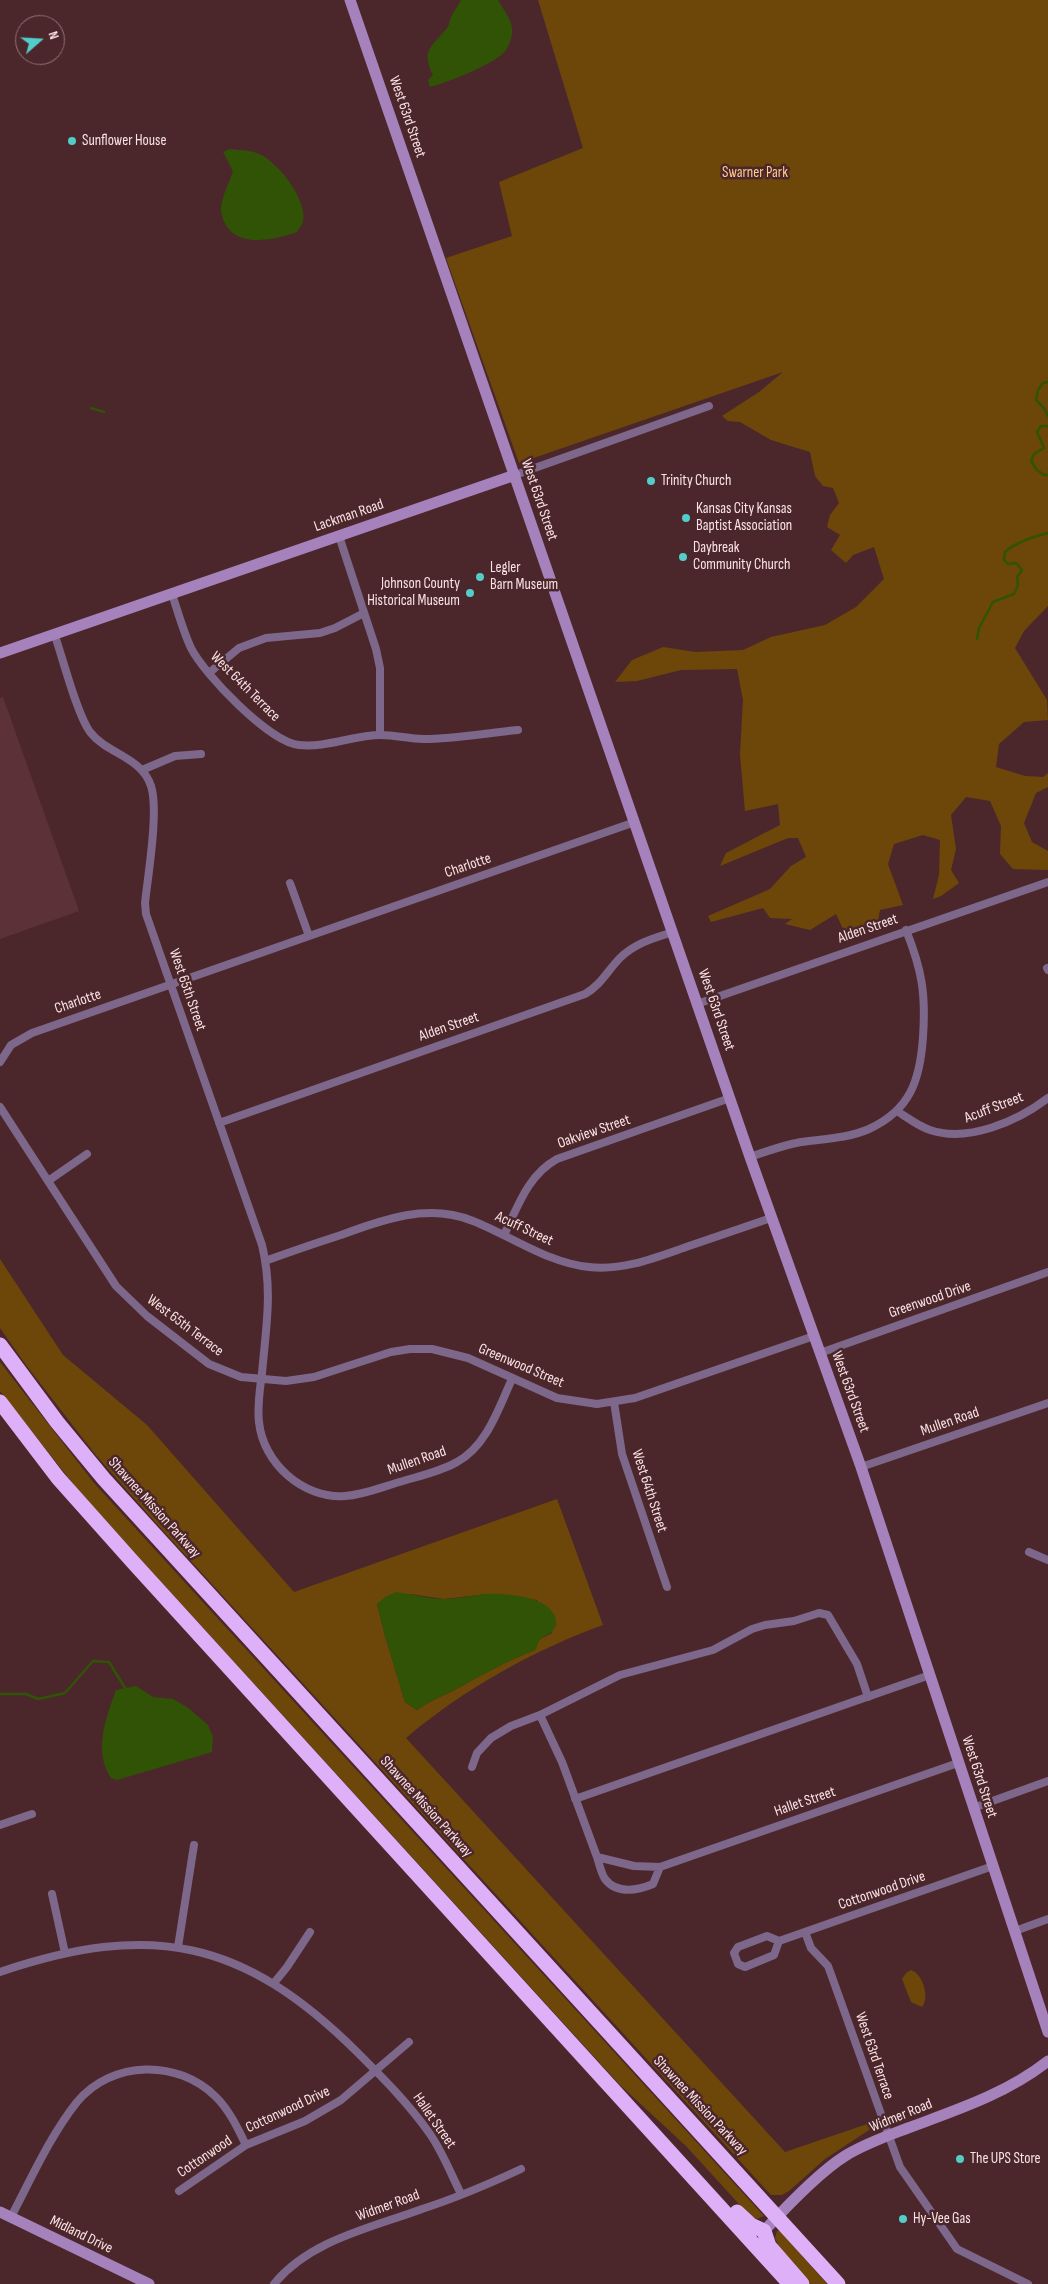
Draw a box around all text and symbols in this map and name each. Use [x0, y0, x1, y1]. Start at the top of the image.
north arrow [15, 15, 65, 65]
text: N [44, 29, 63, 42]
street label: West 63rd Street [385, 74, 429, 160]
place label: Sunflower House [82, 132, 166, 150]
marker: Sunflower House [66, 135, 78, 147]
park label: Swarner Park [722, 164, 788, 182]
street label: West 63rd Street [517, 457, 561, 543]
place label: Trinity Church [661, 472, 732, 490]
marker: Trinity Church [645, 475, 657, 487]
street label: Lackman Road [312, 496, 386, 536]
place label: Kansas City Kansas Baptist Association [696, 500, 792, 535]
marker: Kansas City Kansas Baptist Association [680, 512, 692, 524]
place label: Daybreak Community Church [693, 539, 790, 574]
marker: Daybreak Community Church [677, 551, 689, 563]
place label: Legler Barn Museum [490, 559, 558, 594]
marker: Legler Barn Museum [474, 571, 486, 583]
place label: Johnson County Historical Museum [367, 575, 460, 610]
marker: Johnson County Historical Museum [464, 587, 476, 599]
street label: West 64th Terrace [206, 648, 284, 726]
street label: Charlotte [442, 850, 494, 882]
street label: Alden Street [836, 910, 900, 948]
street label: West 65th Street [165, 947, 209, 1033]
street label: West 63rd Street [694, 967, 738, 1053]
street label: Charlotte [52, 986, 104, 1018]
street label: Alden Street [417, 1008, 481, 1046]
street label: Acuff Street [962, 1089, 1026, 1127]
street label: Oakview Street [555, 1111, 633, 1153]
street label: Acuff Street [492, 1208, 556, 1250]
street label: Greenwood Drive [887, 1278, 973, 1322]
street label: West 65th Terrace [143, 1291, 227, 1361]
street label: Greenwood Street [476, 1340, 566, 1392]
street label: West 63rd Street [827, 1349, 873, 1435]
street label: Mullen Road [918, 1404, 982, 1440]
street label: Mullen Road [385, 1443, 449, 1479]
street label: West 64th Street [627, 1447, 671, 1535]
street label: Shawnee Mission Parkway [104, 1454, 204, 1562]
street label: West 63rd Street [957, 1734, 1001, 1820]
street label: Shawnee Mission Parkway [376, 1753, 476, 1861]
street label: Hallet Street [772, 1783, 838, 1821]
street label: Cottonwood Drive [836, 1868, 928, 1914]
street label: West 63rd Terrace [851, 2010, 897, 2102]
street label: Shawnee Mission Parkway [649, 2052, 751, 2160]
street label: Cottonwood Drive [243, 2083, 333, 2137]
street label: Hallet Street [408, 2090, 460, 2152]
street label: Widmer Road [867, 2095, 935, 2137]
street label: Cottonwood [174, 2132, 236, 2182]
place label: The UPS Store [970, 2150, 1041, 2168]
marker: The UPS Store [954, 2153, 966, 2165]
street label: Widmer Road [354, 2186, 422, 2226]
place label: Hy-Vee Gas [913, 2210, 971, 2228]
street label: Midland Drive [47, 2212, 115, 2258]
marker: Hy-Vee Gas [897, 2213, 909, 2225]

